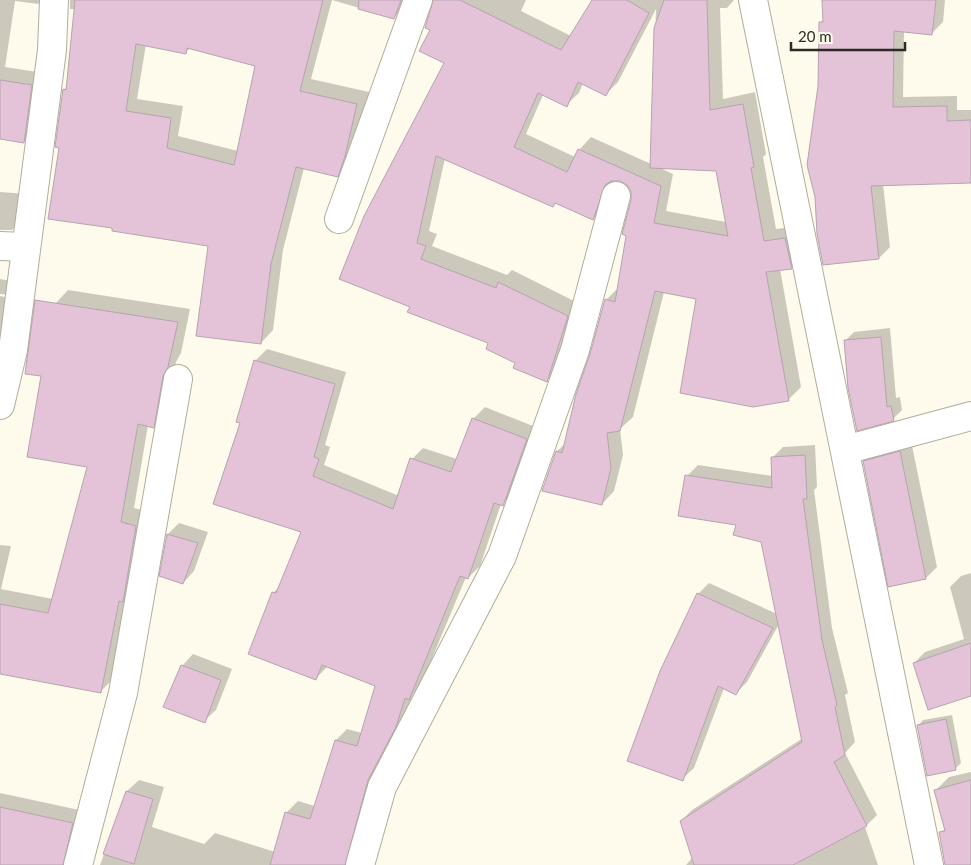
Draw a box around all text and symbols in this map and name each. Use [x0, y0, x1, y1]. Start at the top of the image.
scale bar [791, 20, 905, 52]
text: 20 m [798, 27, 832, 45]

